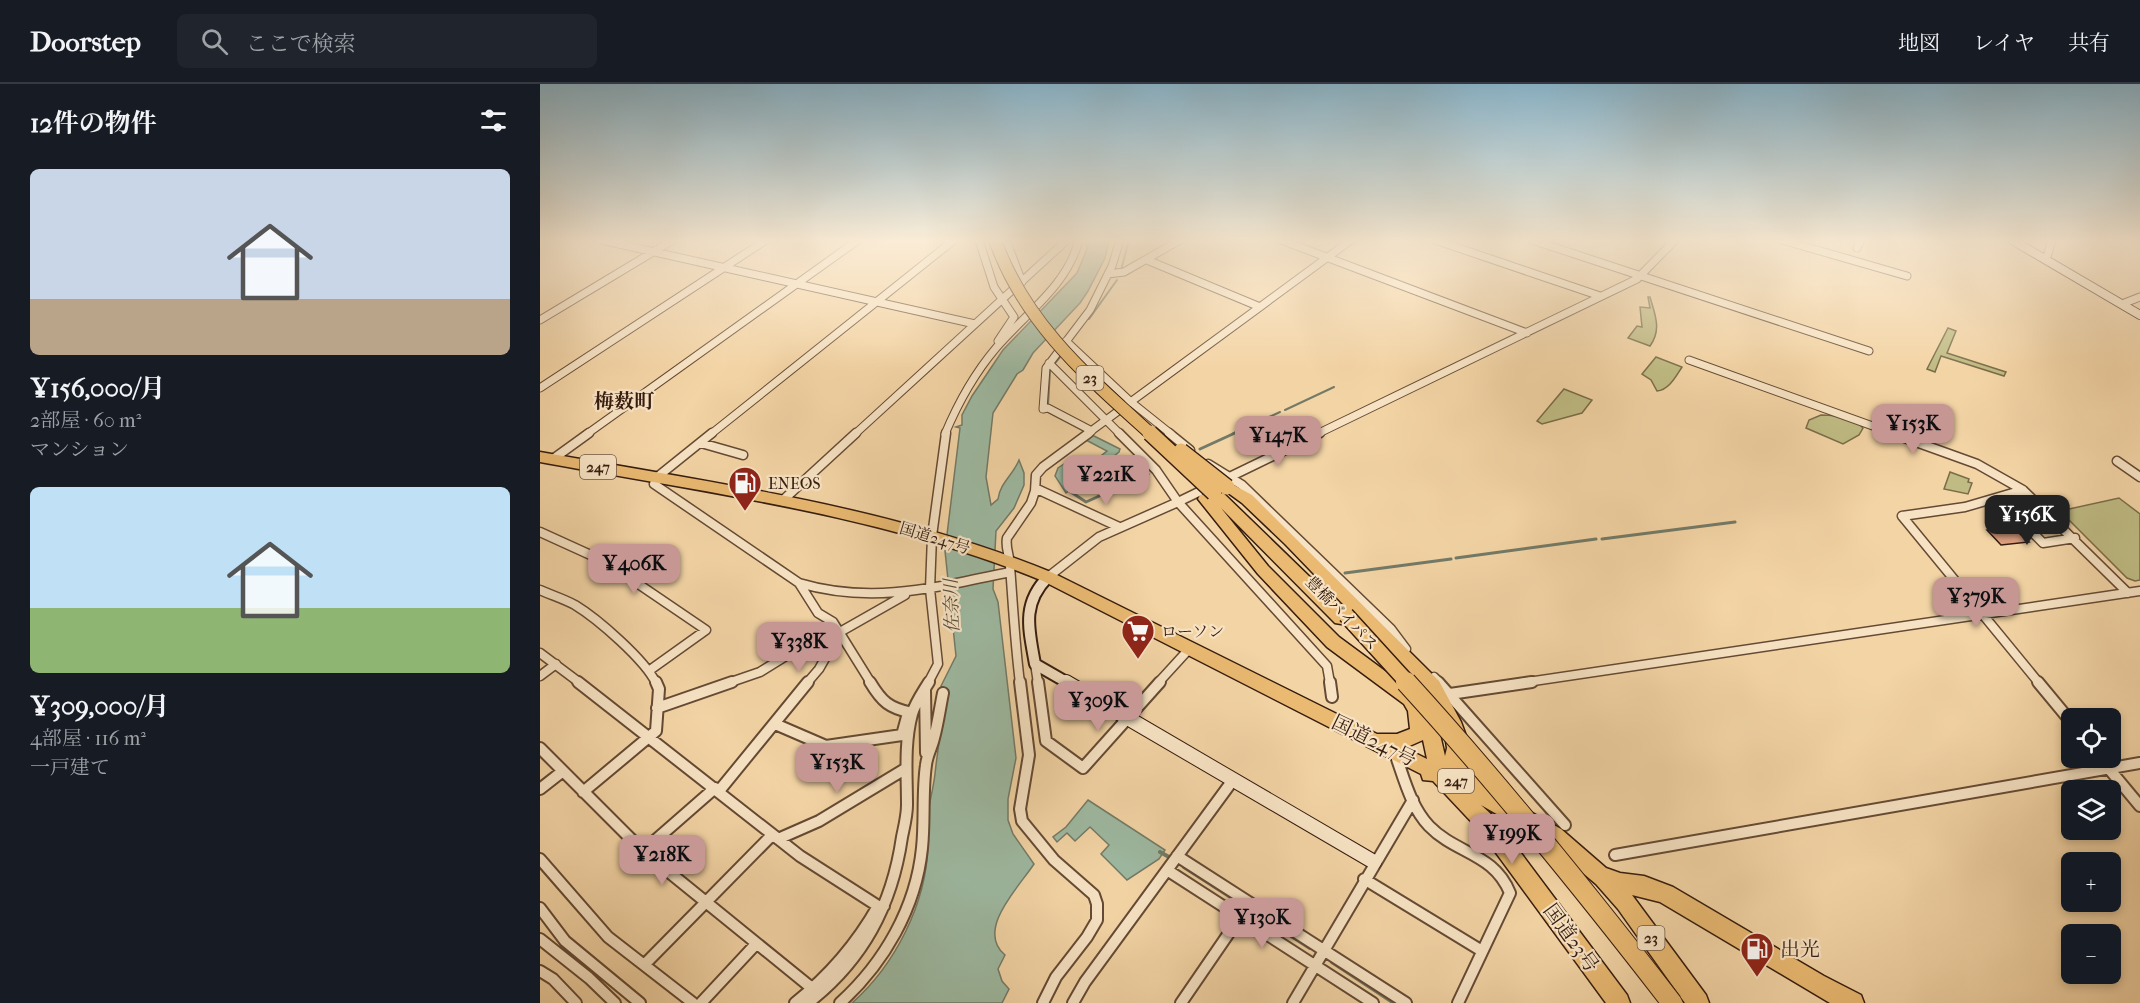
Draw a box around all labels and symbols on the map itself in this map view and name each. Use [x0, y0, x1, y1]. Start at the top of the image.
road number: 23 [1076, 366, 1104, 390]
district label: 梅薮町 [594, 390, 655, 413]
pin: ¥153K [1871, 404, 1955, 455]
pin: ¥147K [1236, 416, 1320, 467]
road number: 247 [580, 455, 616, 479]
pin: ¥221K [1064, 455, 1148, 506]
fuel station icon: ENEOS [727, 465, 763, 512]
place label: ENEOS [768, 474, 821, 493]
pin: ¥156K [1985, 495, 2069, 546]
street label: 国道247号 [897, 518, 973, 558]
pin: ¥406K [592, 544, 676, 595]
street label: 豊橋バイパス [1302, 572, 1382, 654]
water label: 佐奈川 [940, 577, 963, 633]
pin: ¥379K [1934, 577, 2018, 628]
supermarket icon: ローソン [1120, 613, 1156, 660]
pin: ¥338K [757, 622, 841, 673]
place label: ローソン [1161, 622, 1224, 641]
pin: ¥309K [1056, 681, 1140, 732]
street label: 国道247号 [1328, 711, 1420, 771]
pin: ¥153K [795, 743, 879, 794]
road number: 247 [1438, 769, 1474, 793]
pin: ¥199K [1470, 814, 1554, 865]
pin: ¥218K [620, 835, 704, 886]
pin: ¥130K [1220, 898, 1304, 949]
street label: 国道23号 [1539, 899, 1603, 977]
road number: 23 [1638, 926, 1664, 950]
fuel station icon: 出光 [1739, 931, 1775, 978]
place label: 出光 [1780, 938, 1820, 961]

